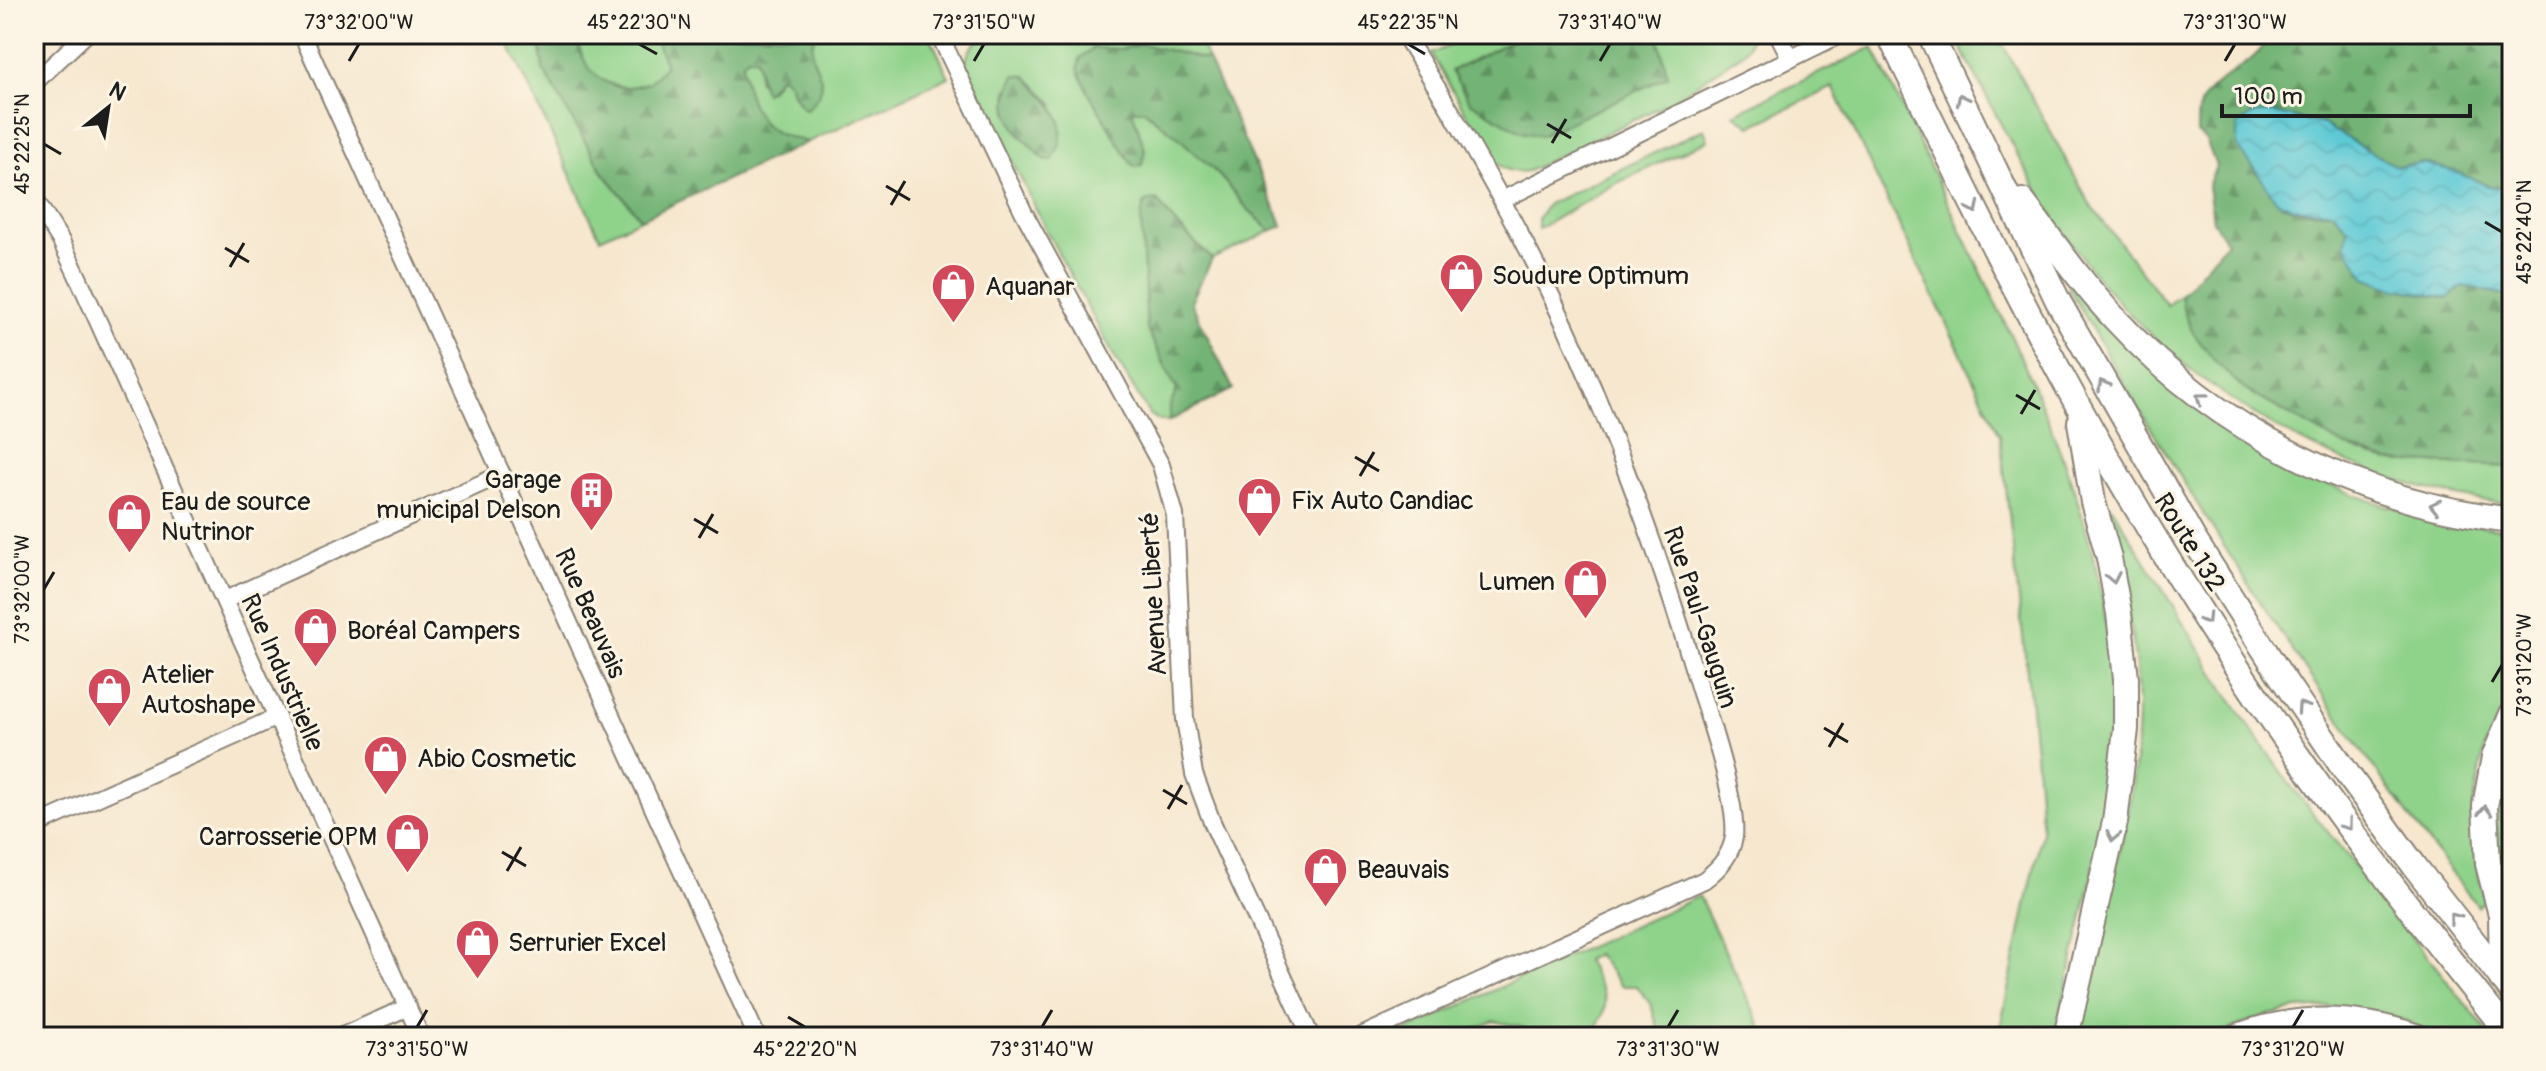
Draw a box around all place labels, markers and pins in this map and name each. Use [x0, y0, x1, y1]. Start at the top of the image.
shop icon: Soudure Optimum [1437, 251, 1485, 314]
place label: Soudure Optimum [1492, 260, 1689, 292]
shop icon: Aquanar [930, 262, 978, 325]
place label: Aquanar [985, 271, 1075, 303]
place label: Garage municipal Delson [376, 464, 561, 526]
building icon: Garage municipal Delson [568, 470, 616, 533]
shop icon: Fix Auto Candiac [1236, 476, 1284, 539]
place label: Fix Auto Candiac [1291, 485, 1474, 517]
place label: Eau de source Nutrinor [161, 486, 310, 548]
shop icon: Eau de source Nutrinor [106, 492, 154, 555]
shop icon: Lumen [1562, 557, 1610, 620]
place label: Lumen [1478, 566, 1555, 598]
shop icon: Boréal Campers [292, 606, 340, 669]
place label: Boréal Campers [347, 615, 520, 647]
place label: Atelier Autoshape [141, 659, 256, 721]
shop icon: Atelier Autoshape [86, 665, 134, 728]
shop icon: Abio Cosmetic [362, 734, 410, 797]
place label: Abio Cosmetic [417, 743, 577, 775]
shop icon: Carrosserie OPM [384, 812, 432, 875]
place label: Carrosserie OPM [199, 821, 377, 853]
shop icon: Beauvais [1302, 845, 1350, 908]
place label: Beauvais [1357, 854, 1450, 886]
shop icon: Serrurier Excel [453, 918, 501, 981]
place label: Serrurier Excel [508, 927, 667, 959]

